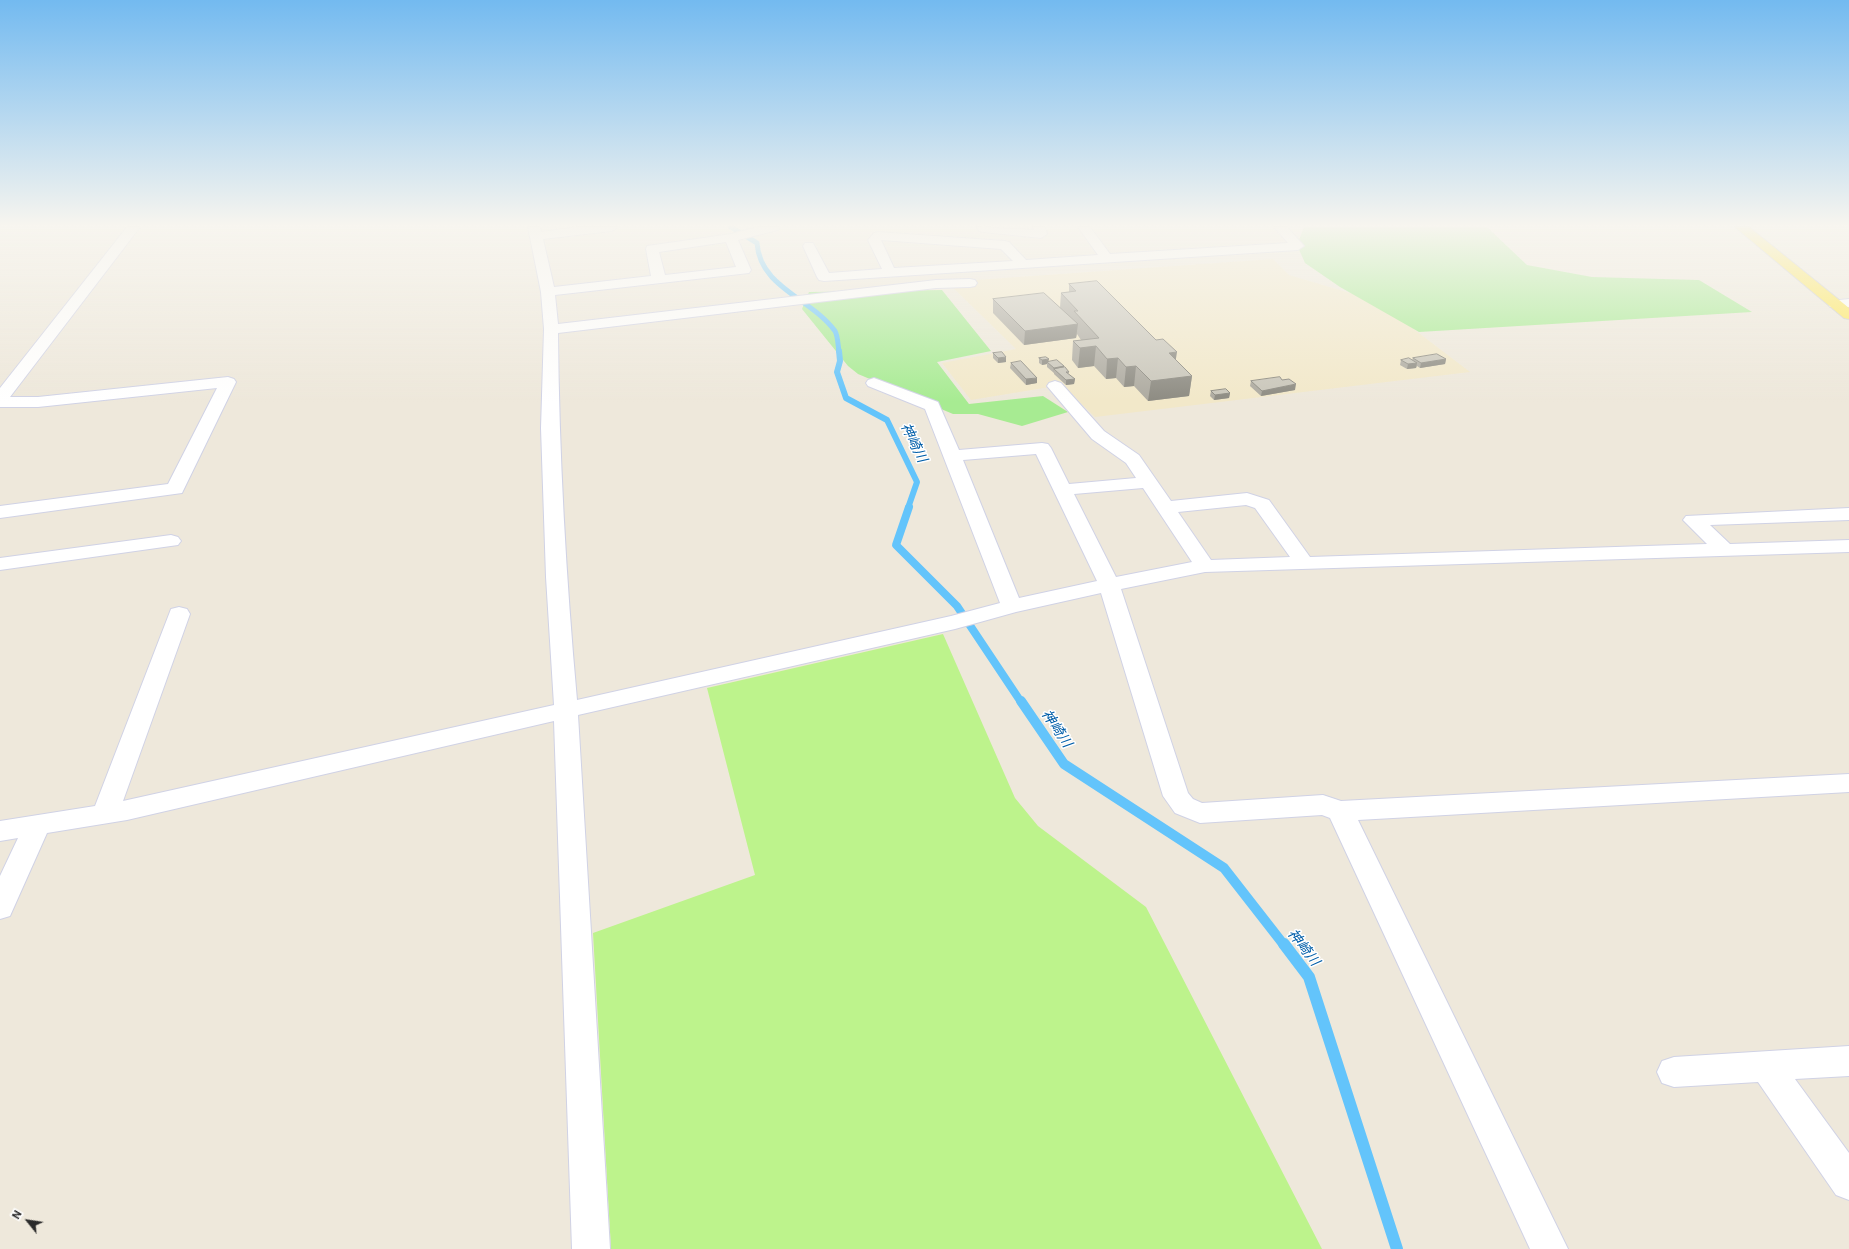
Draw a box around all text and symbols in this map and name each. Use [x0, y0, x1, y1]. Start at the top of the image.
water label: 神崎川 [896, 420, 930, 466]
water label: 神崎川 [1037, 707, 1075, 751]
water label: 神崎川 [1283, 926, 1323, 970]
north arrow [8, 1201, 48, 1241]
text: N [10, 1208, 25, 1221]

